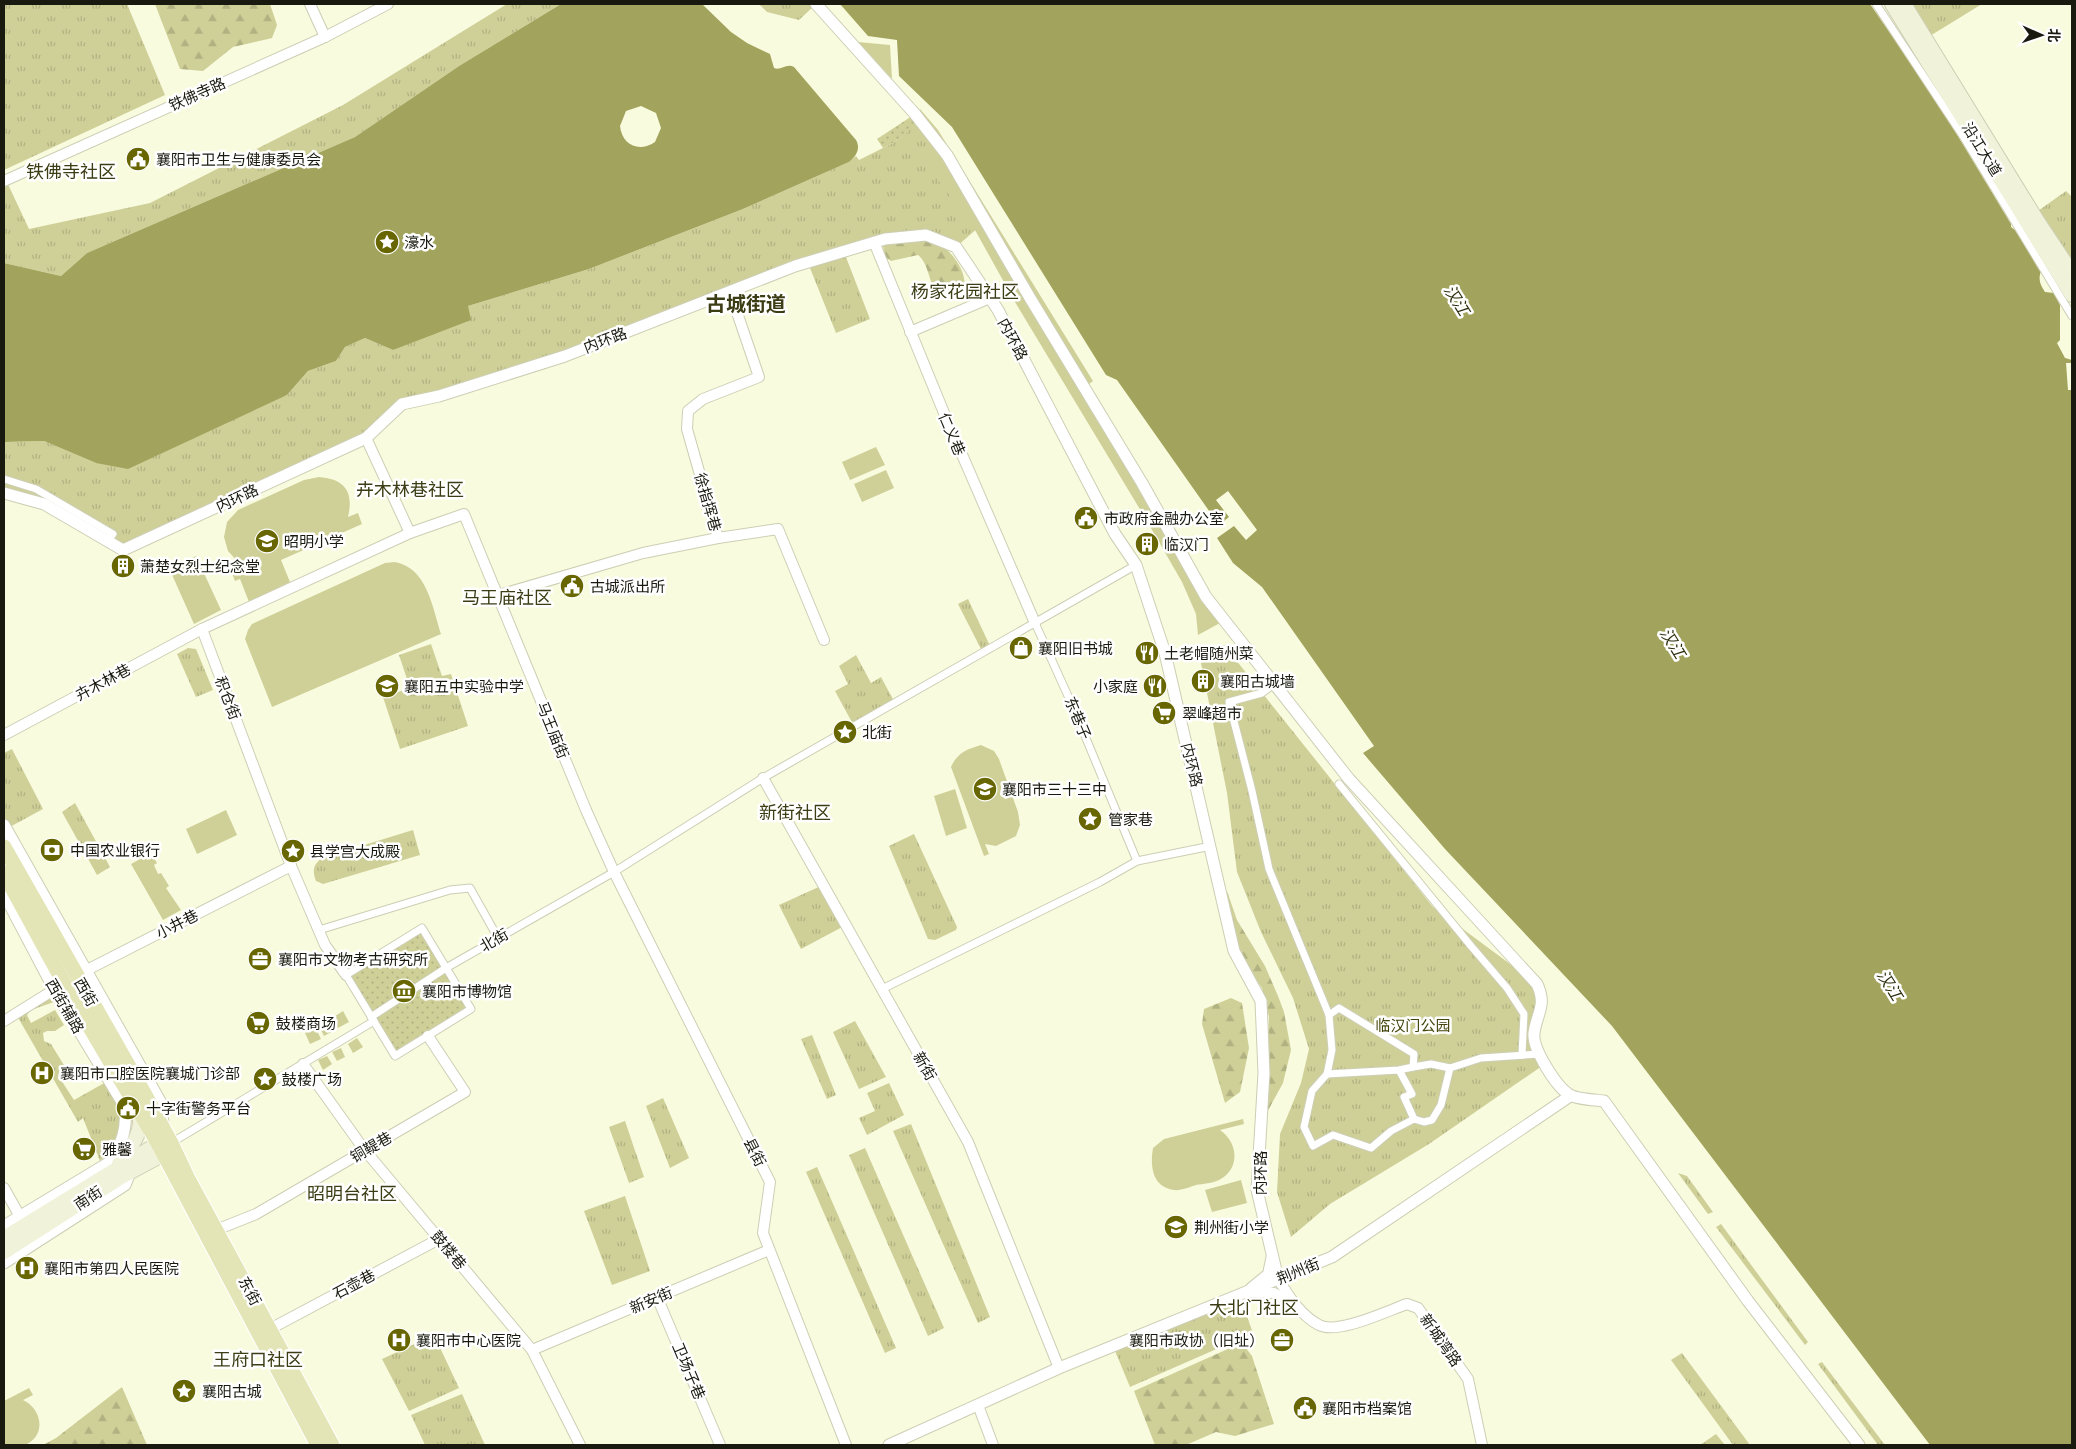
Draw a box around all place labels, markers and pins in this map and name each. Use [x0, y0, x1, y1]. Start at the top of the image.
public building icon: 襄阳市卫生与健康委员会 [125, 146, 151, 172]
place label: 襄阳市卫生与健康委员会 [156, 150, 321, 169]
place icon: 濠水 [374, 229, 400, 255]
place label: 濠水 [404, 233, 434, 252]
public building icon: 市政府金融办公室 [1073, 505, 1099, 531]
place label: 市政府金融办公室 [1104, 509, 1224, 528]
school or university icon: 昭明小学 [254, 528, 280, 554]
building icon: 临汉门 [1134, 531, 1160, 557]
place label: 昭明小学 [284, 532, 344, 551]
place label: 临汉门 [1164, 535, 1209, 554]
building icon: 萧楚女烈士纪念堂 [110, 553, 136, 579]
place label: 萧楚女烈士纪念堂 [140, 557, 260, 576]
public building icon: 古城派出所 [559, 573, 585, 599]
place label: 古城派出所 [590, 577, 665, 596]
shop icon: 襄阳旧书城 [1008, 635, 1034, 661]
place label: 襄阳旧书城 [1038, 639, 1113, 658]
restaurant icon: 土老帽随州菜 [1134, 640, 1160, 666]
place label: 土老帽随州菜 [1164, 644, 1254, 663]
building icon: 襄阳古城墙 [1190, 668, 1216, 694]
place label: 襄阳古城墙 [1220, 672, 1295, 691]
school or university icon: 襄阳五中实验中学 [374, 673, 400, 699]
restaurant icon: 小家庭 [1142, 673, 1168, 699]
place label: 襄阳五中实验中学 [404, 677, 524, 696]
place label: 小家庭 [1093, 677, 1138, 696]
supermarket icon: 翠峰超市 [1151, 700, 1177, 726]
place label: 翠峰超市 [1182, 704, 1242, 723]
place icon: 北街 [832, 719, 858, 745]
place label: 北街 [862, 723, 892, 742]
school or university icon: 襄阳市三十三中 [972, 776, 998, 802]
place label: 襄阳市三十三中 [1002, 780, 1107, 799]
place icon: 管家巷 [1077, 806, 1103, 832]
place label: 管家巷 [1108, 810, 1153, 829]
bank icon: 中国农业银行 [39, 837, 65, 863]
place icon: 县学宫大成殿 [280, 838, 306, 864]
place label: 中国农业银行 [70, 841, 160, 860]
place label: 县学宫大成殿 [310, 842, 400, 861]
office icon: 襄阳市文物考古研究所 [247, 946, 273, 972]
place label: 襄阳市文物考古研究所 [278, 950, 428, 969]
museum icon: 襄阳市博物馆 [391, 978, 417, 1004]
place label: 襄阳市博物馆 [422, 982, 512, 1001]
supermarket icon: 鼓楼商场 [245, 1010, 271, 1036]
place label: 鼓楼商场 [276, 1014, 336, 1033]
hospital icon: 襄阳市口腔医院襄城门诊部 [29, 1060, 55, 1086]
place label: 襄阳市口腔医院襄城门诊部 [60, 1064, 240, 1083]
place icon: 鼓楼广场 [252, 1066, 278, 1092]
place label: 鼓楼广场 [282, 1070, 342, 1089]
public building icon: 十字街警务平台 [115, 1095, 141, 1121]
place label: 十字街警务平台 [146, 1099, 251, 1118]
supermarket icon: 雅馨 [71, 1136, 97, 1162]
place label: 雅馨 [102, 1140, 132, 1159]
school or university icon: 荆州街小学 [1163, 1214, 1189, 1240]
place label: 荆州街小学 [1194, 1218, 1269, 1237]
hospital icon: 襄阳市第四人民医院 [14, 1255, 40, 1281]
place label: 襄阳市第四人民医院 [44, 1259, 179, 1278]
hospital icon: 襄阳市中心医院 [386, 1327, 412, 1353]
office icon: 襄阳市政协（旧址） [1269, 1327, 1295, 1353]
place label: 襄阳市中心医院 [416, 1331, 521, 1350]
place label: 襄阳市政协（旧址） [1129, 1331, 1264, 1350]
place icon: 襄阳古城 [171, 1378, 197, 1404]
place label: 襄阳古城 [202, 1382, 262, 1401]
public building icon: 襄阳市档案馆 [1292, 1395, 1318, 1421]
place label: 襄阳市档案馆 [1322, 1399, 1412, 1418]

